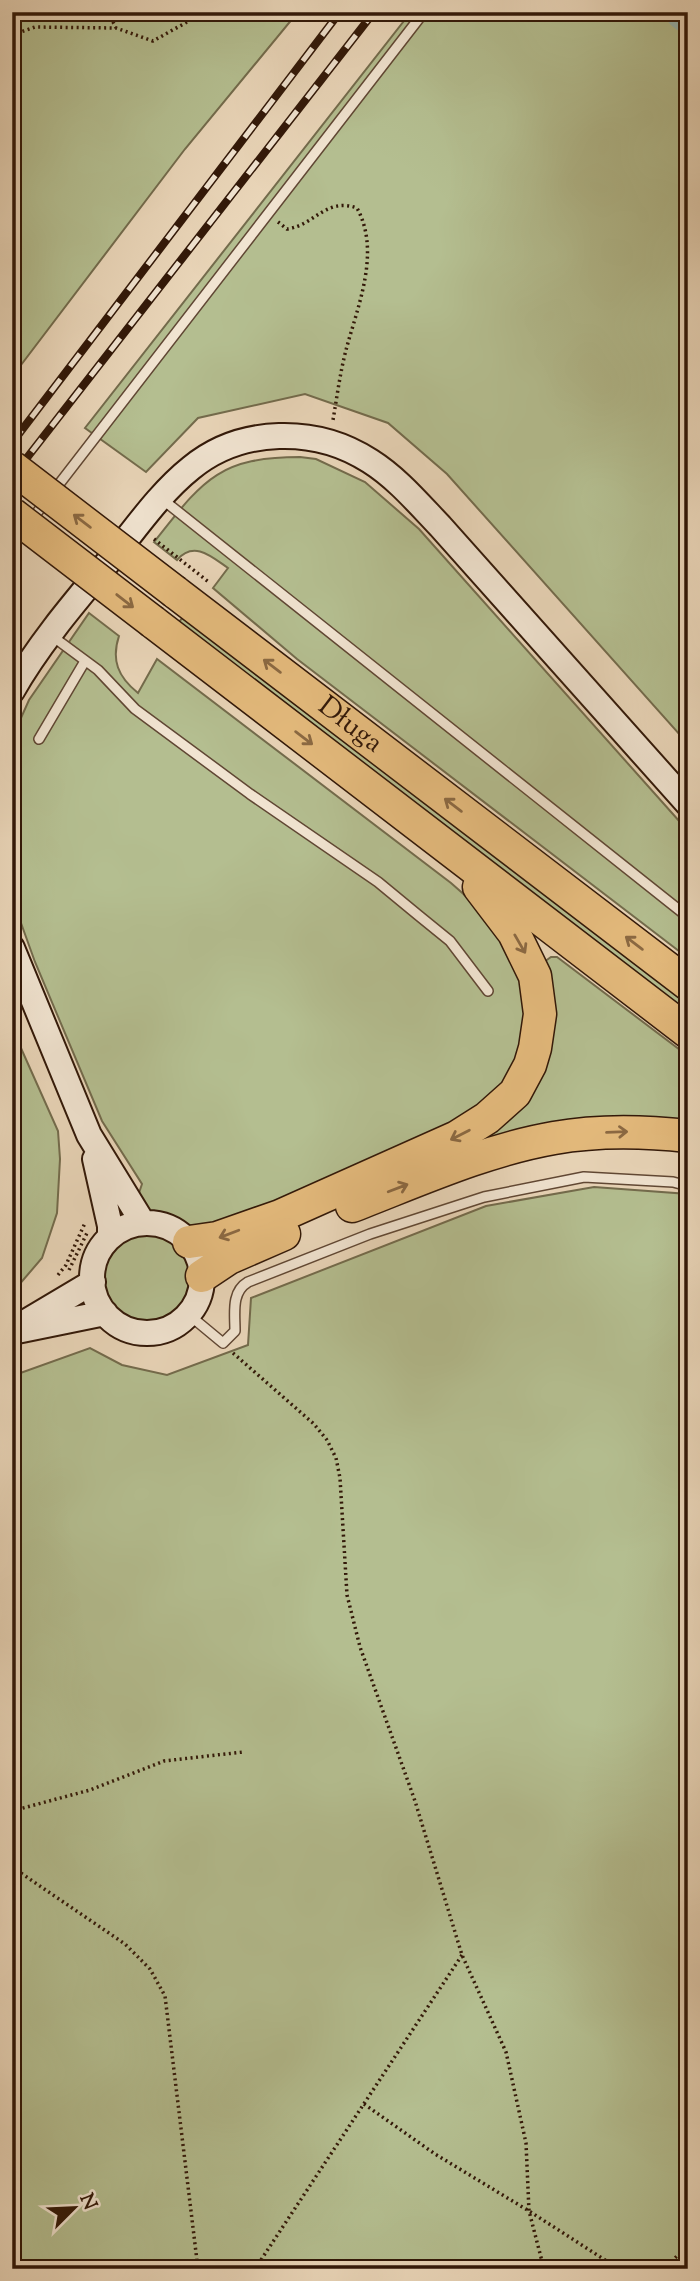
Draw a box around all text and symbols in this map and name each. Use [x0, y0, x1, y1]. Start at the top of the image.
one-way arrow [73, 513, 92, 528]
one-way arrow [115, 593, 133, 608]
one-way arrow [263, 659, 282, 674]
street label: Długa [309, 688, 391, 764]
one-way arrow [294, 731, 313, 746]
one-way arrow [444, 797, 462, 812]
one-way arrow [513, 933, 527, 953]
one-way arrow [625, 935, 643, 950]
one-way arrow [605, 1126, 628, 1139]
one-way arrow [450, 1128, 471, 1142]
one-way arrow [386, 1181, 408, 1194]
one-way arrow [218, 1229, 240, 1241]
north arrow [38, 2172, 108, 2242]
text: N [72, 2190, 103, 2215]

